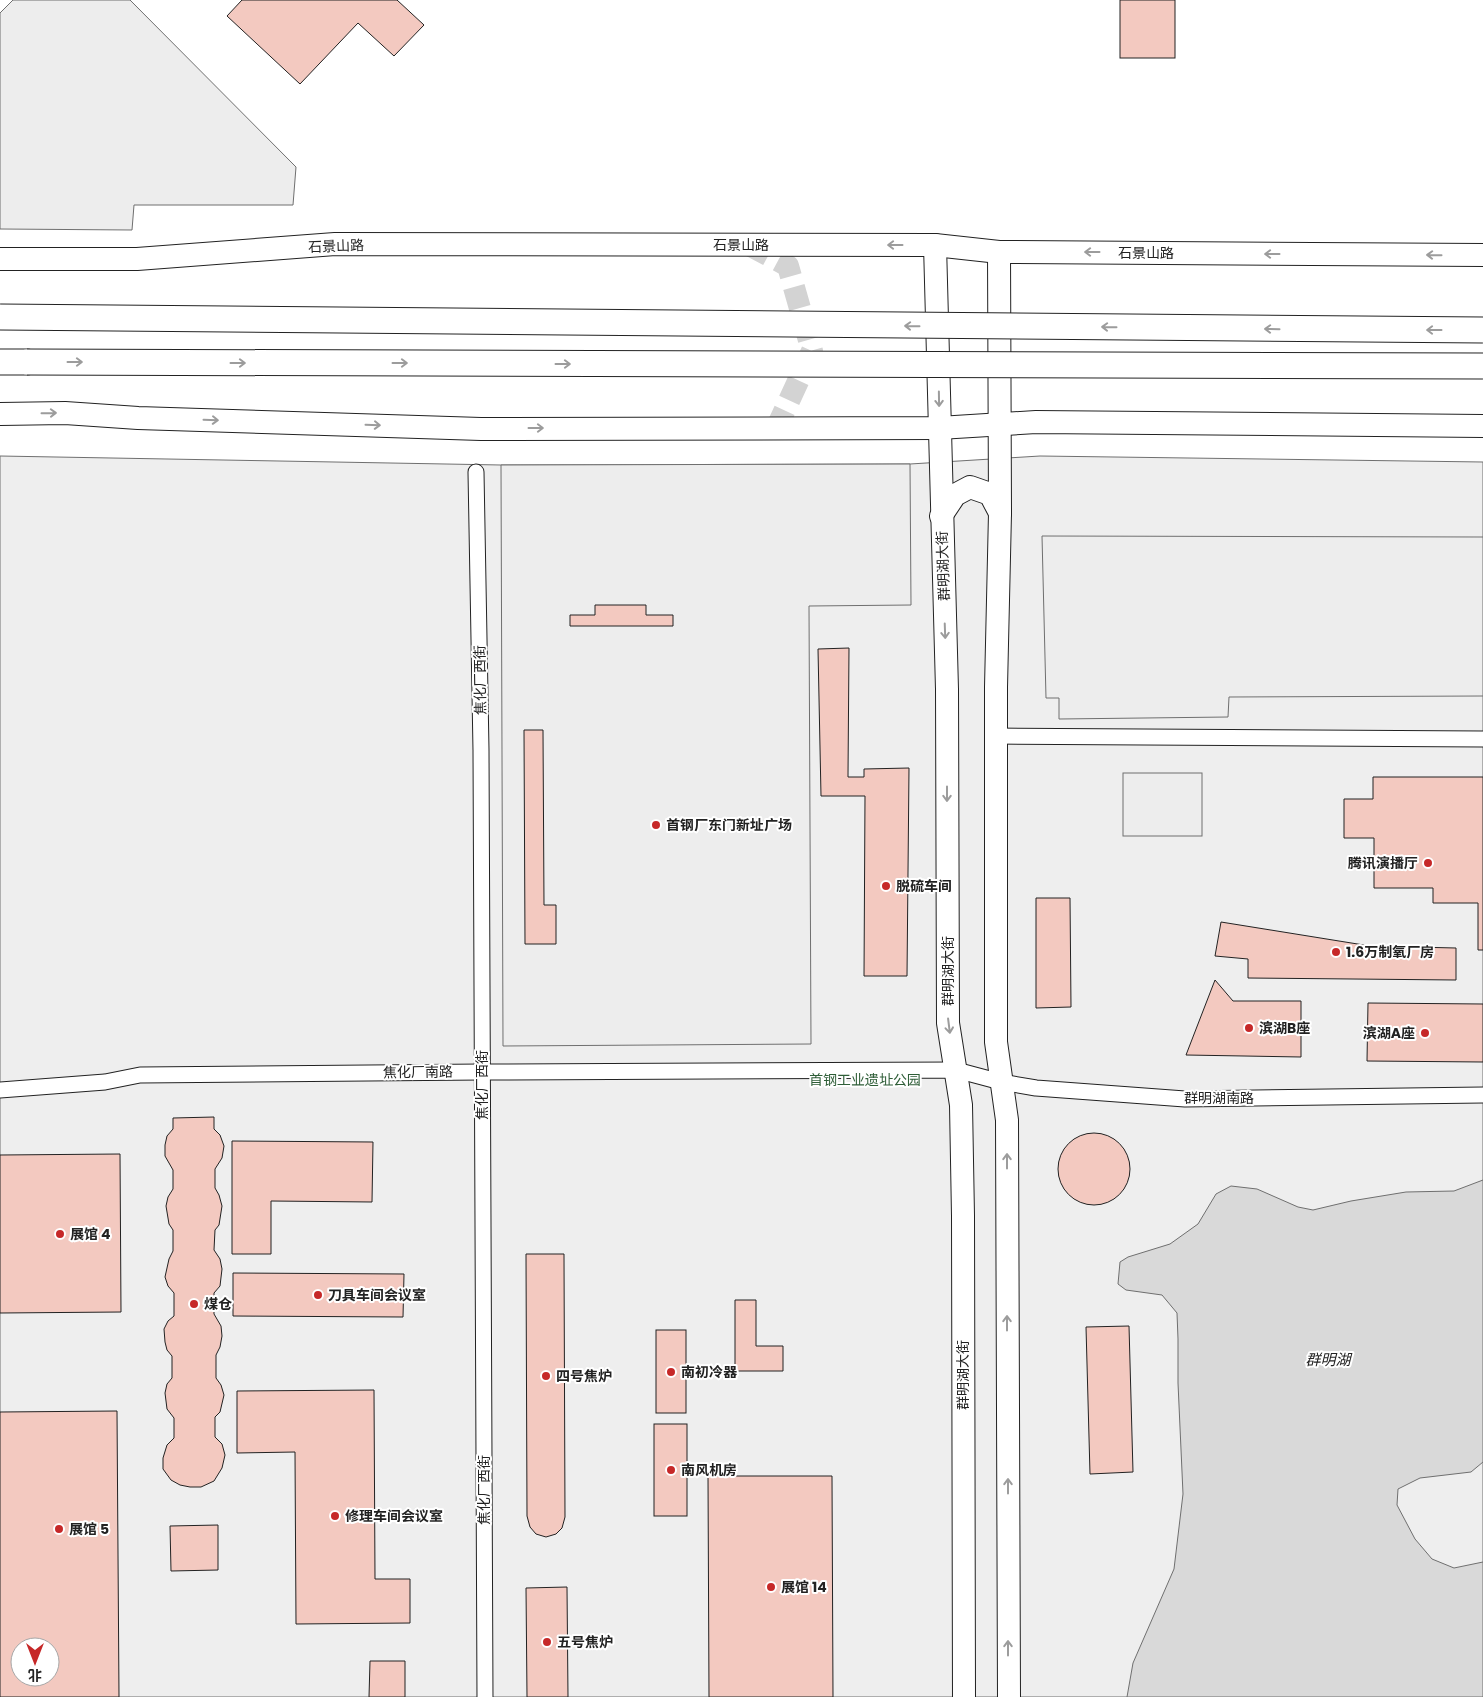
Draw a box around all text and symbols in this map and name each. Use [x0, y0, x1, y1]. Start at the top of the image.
street label: 石景山路 [308, 235, 364, 257]
street label: 石景山路 [713, 235, 769, 255]
one-way arrow [887, 240, 903, 250]
street label: 石景山路 [1118, 243, 1174, 263]
one-way arrow [1084, 247, 1100, 257]
one-way arrow [1264, 249, 1280, 258]
one-way arrow [1427, 250, 1443, 260]
one-way arrow [904, 321, 920, 330]
one-way arrow [1102, 322, 1118, 332]
one-way arrow [1264, 324, 1280, 334]
one-way arrow [1427, 325, 1443, 335]
one-way arrow [67, 357, 83, 367]
one-way arrow [230, 358, 246, 368]
one-way arrow [392, 358, 408, 368]
one-way arrow [554, 359, 571, 369]
one-way arrow [934, 390, 944, 406]
one-way arrow [40, 408, 56, 418]
one-way arrow [202, 415, 219, 425]
one-way arrow [365, 421, 381, 430]
one-way arrow [528, 423, 544, 433]
street label: 群明湖大街 [932, 531, 954, 601]
one-way arrow [940, 622, 950, 639]
street label: 焦化厂西街 [469, 645, 491, 715]
one-way arrow [942, 785, 952, 801]
place label: 首钢厂东门新址广场 [666, 815, 792, 835]
marker: 首钢厂东门新址广场 [650, 819, 662, 831]
place label: 腾讯演播厅 [1348, 853, 1418, 873]
marker: 腾讯演播厅 [1422, 857, 1434, 869]
place label: 脱硫车间 [896, 876, 952, 896]
marker: 脱硫车间 [880, 880, 892, 892]
street label: 群明湖大街 [938, 936, 958, 1006]
place label: 1.6万制氧厂房 [1346, 942, 1434, 962]
marker: 1.6万制氧厂房 [1330, 946, 1342, 958]
one-way arrow [944, 1018, 954, 1034]
place label: 滨湖B座 [1259, 1018, 1310, 1038]
marker: 滨湖B座 [1243, 1022, 1255, 1034]
place label: 滨湖A座 [1363, 1023, 1415, 1043]
marker: 滨湖A座 [1419, 1027, 1431, 1039]
street label: 焦化厂西街 [472, 1050, 492, 1120]
street label: 焦化厂南路 [383, 1061, 453, 1083]
park label: 首钢工业遗址公园 [809, 1070, 921, 1090]
street label: 群明湖南路 [1184, 1088, 1254, 1108]
one-way arrow [1002, 1153, 1012, 1170]
place label: 展馆 4 [70, 1224, 110, 1244]
marker: 展馆 4 [54, 1228, 66, 1240]
place label: 刀具车间会议室 [328, 1285, 426, 1305]
marker: 刀具车间会议室 [312, 1289, 324, 1301]
place label: 煤仓 [204, 1294, 232, 1314]
marker: 煤仓 [188, 1298, 200, 1310]
one-way arrow [1002, 1316, 1012, 1332]
street label: 群明湖大街 [953, 1340, 973, 1410]
water label: 群明湖 [1305, 1349, 1352, 1370]
place label: 南初冷器 [681, 1362, 738, 1382]
place label: 四号焦炉 [556, 1366, 612, 1386]
marker: 南初冷器 [665, 1366, 677, 1378]
marker: 四号焦炉 [540, 1370, 552, 1382]
street label: 焦化厂西街 [474, 1455, 494, 1525]
place label: 南风机房 [681, 1460, 737, 1480]
marker: 南风机房 [665, 1464, 677, 1476]
one-way arrow [1003, 1478, 1013, 1494]
place label: 修理车间会议室 [345, 1506, 443, 1526]
marker: 修理车间会议室 [329, 1510, 341, 1522]
place label: 展馆 5 [69, 1519, 109, 1539]
marker: 展馆 5 [53, 1523, 65, 1535]
place label: 展馆 14 [781, 1577, 827, 1597]
marker: 展馆 14 [765, 1581, 777, 1593]
place label: 五号焦炉 [557, 1632, 613, 1652]
marker: 五号焦炉 [541, 1636, 553, 1648]
north arrow [10, 1637, 60, 1687]
one-way arrow [1003, 1641, 1013, 1657]
text: 北 [28, 1665, 42, 1685]

